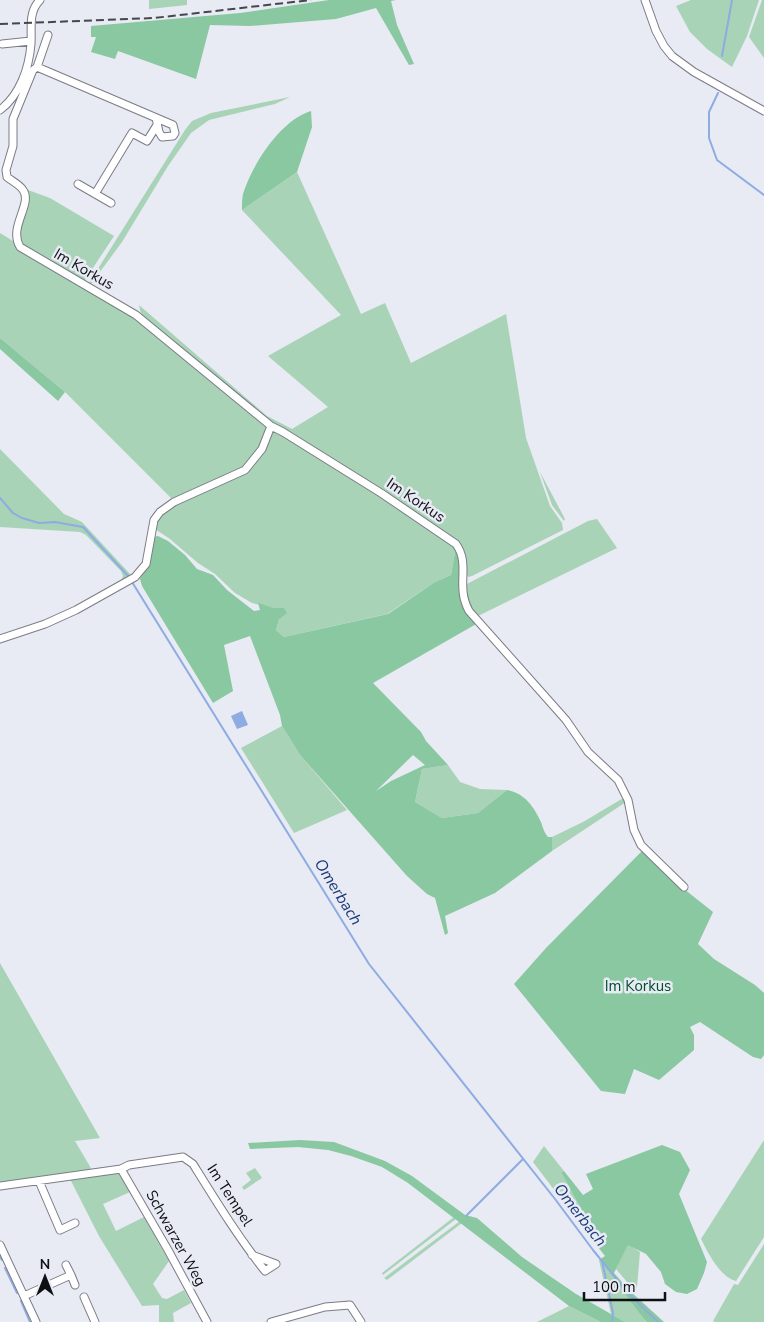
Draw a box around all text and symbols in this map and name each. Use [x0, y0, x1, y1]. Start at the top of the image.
street label: Im Korkus [50, 244, 118, 294]
street label: Im Korkus [383, 473, 449, 527]
water label: Omerbach [309, 855, 367, 929]
park label: Im Korkus [605, 976, 671, 996]
street label: Im Tempel [202, 1160, 258, 1230]
water label: Omerbach [548, 1179, 612, 1251]
street label: Schwarzer Weg [141, 1186, 211, 1290]
north arrow [20, 1252, 70, 1302]
text: N [40, 1255, 50, 1274]
scale bar [584, 1270, 665, 1302]
text: 100 m [592, 1277, 636, 1297]

